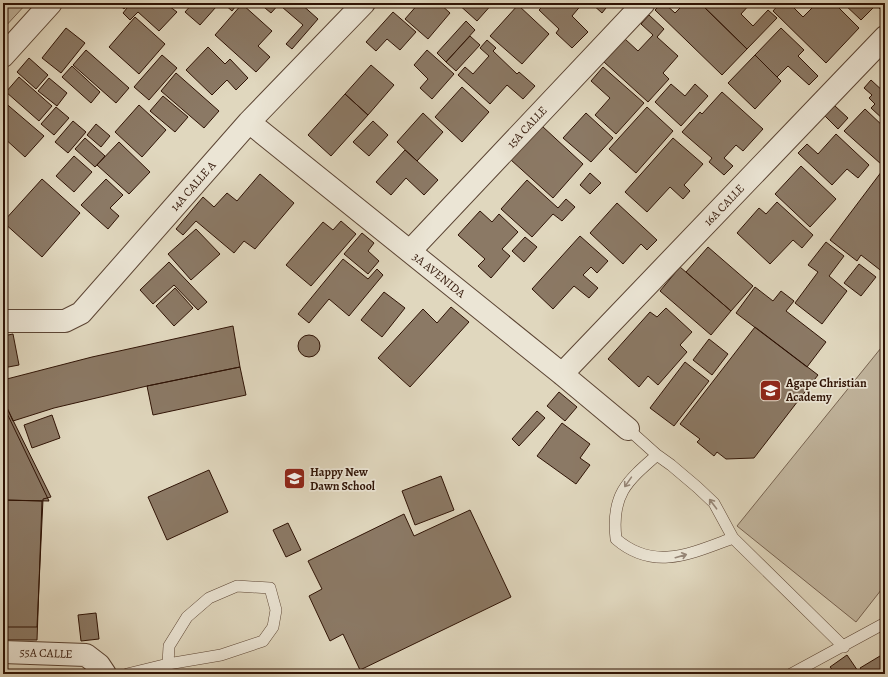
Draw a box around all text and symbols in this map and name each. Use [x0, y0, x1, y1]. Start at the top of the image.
street label: 15A CALLE [503, 103, 551, 151]
street label: 14A CALLE A [167, 157, 220, 214]
street label: 16A CALLE [700, 181, 748, 229]
street label: 3A AVENIDA [409, 249, 470, 302]
place label: Agape Christian Academy [785, 375, 867, 405]
school or university icon: Agape Christian Academy [757, 377, 783, 403]
place label: Happy New Dawn School [310, 464, 376, 494]
school or university icon: Happy New Dawn School [281, 466, 307, 492]
one-way arrow [624, 476, 632, 487]
one-way arrow [709, 499, 717, 510]
one-way arrow [674, 552, 687, 559]
street label: 55A CALLE [19, 644, 73, 662]

